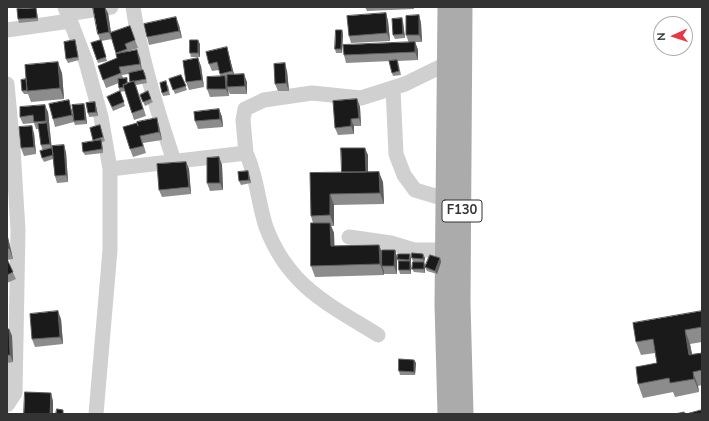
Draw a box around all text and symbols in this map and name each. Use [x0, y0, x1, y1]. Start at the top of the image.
north arrow [653, 16, 693, 56]
text: N [654, 32, 669, 41]
road number: F130 [442, 200, 482, 222]

